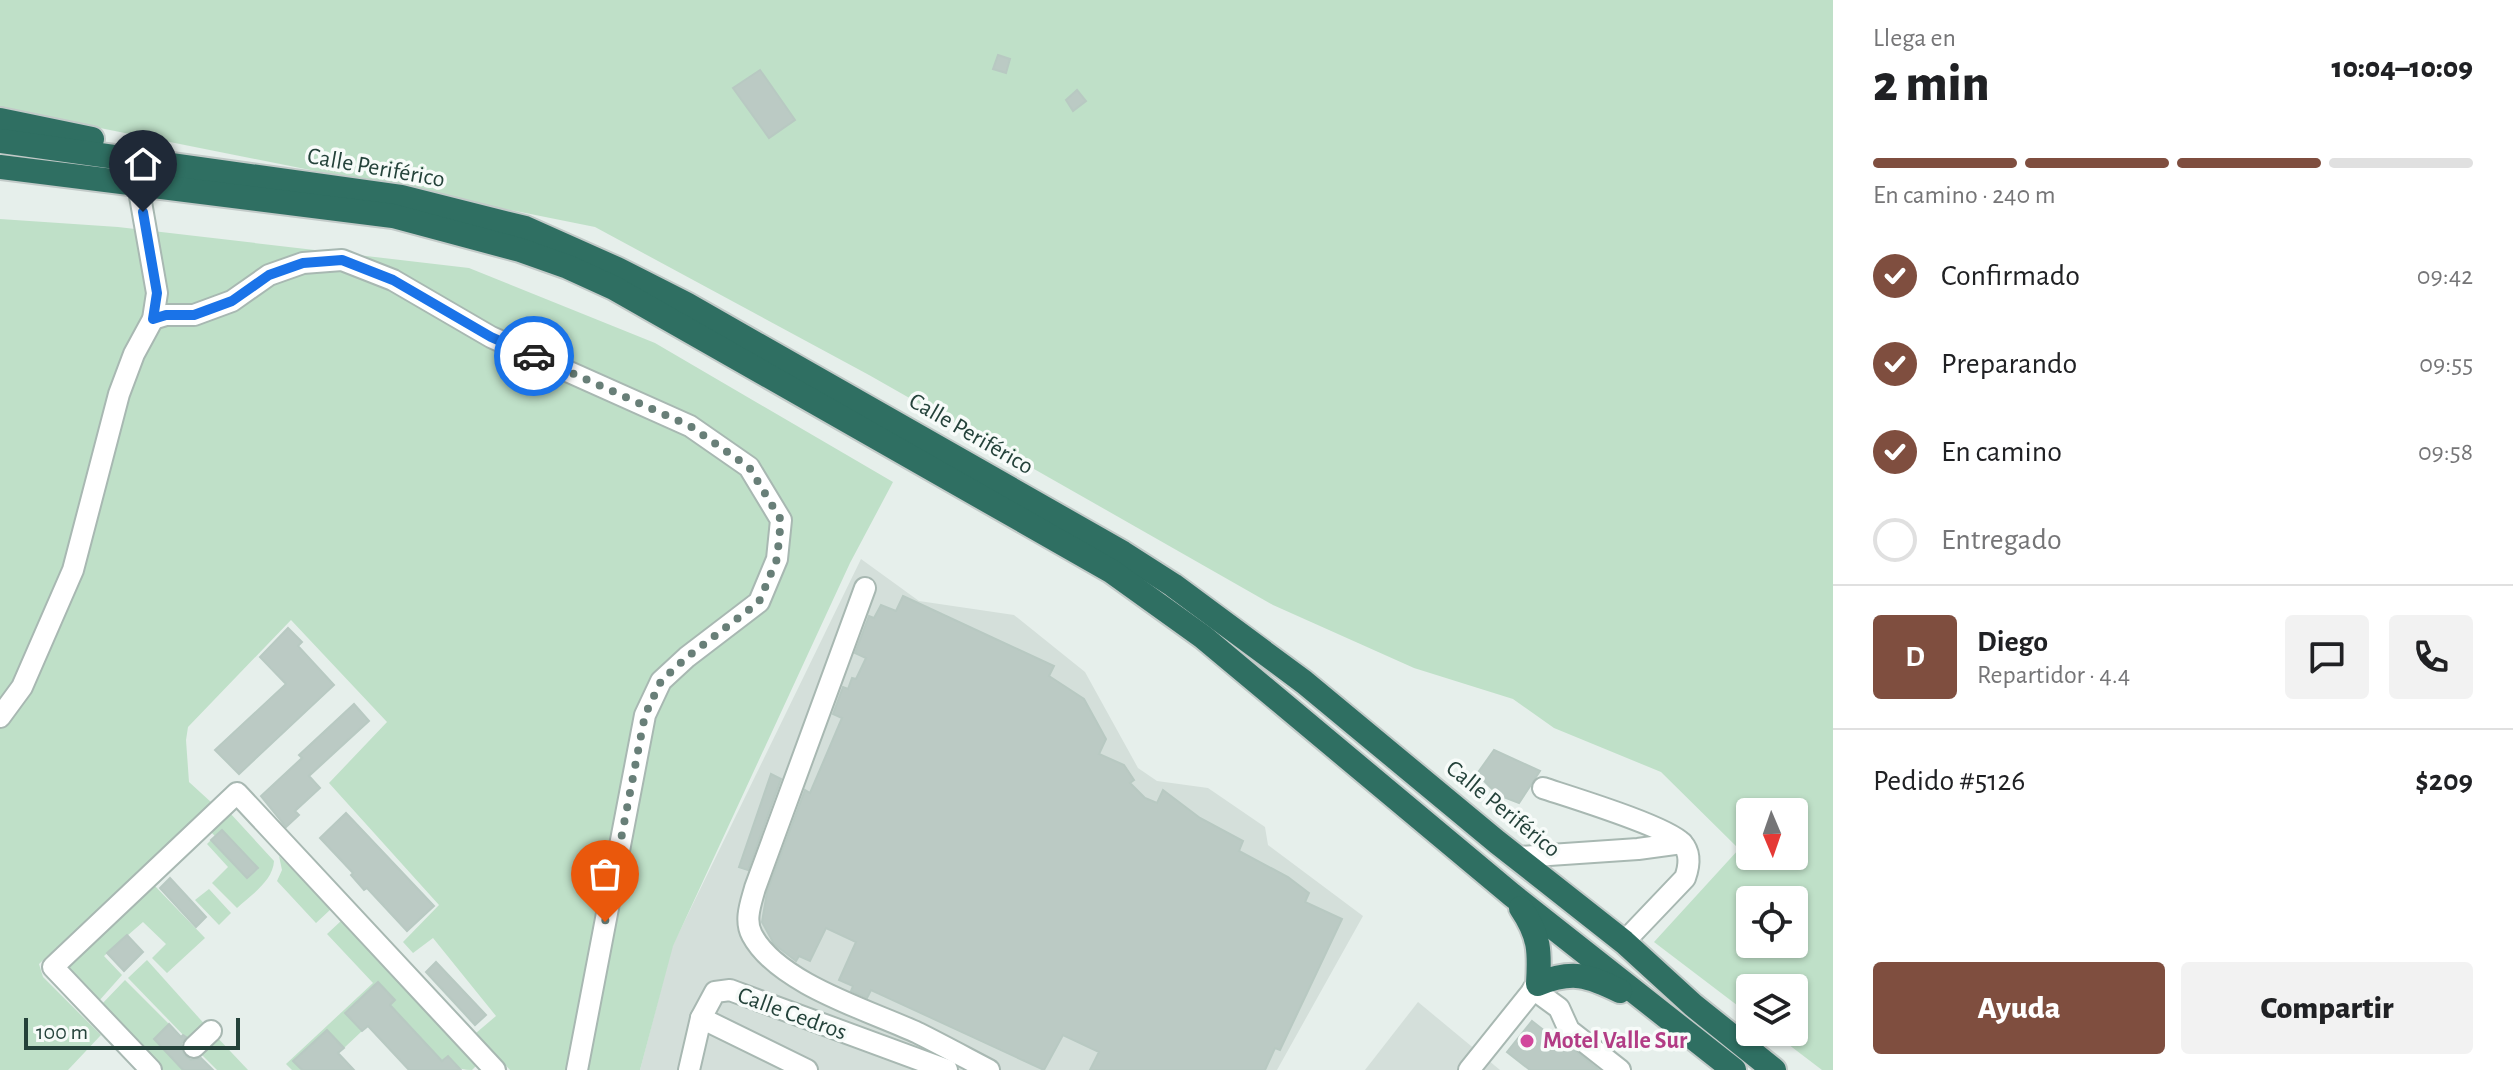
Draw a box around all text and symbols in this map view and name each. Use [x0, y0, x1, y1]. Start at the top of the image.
text: Llega en [1873, 25, 1956, 51]
text: 10:04–10:09 [2331, 53, 2473, 83]
text: 2 min [1873, 58, 1989, 110]
pin [109, 130, 177, 212]
icon: home [121, 142, 165, 186]
street label: Calle Periférico [305, 144, 447, 192]
text: En camino · 240 m [1873, 182, 2055, 208]
icon: check [1873, 254, 1917, 298]
text: Confirmado [1941, 261, 2080, 291]
text: 09:42 [2417, 263, 2473, 289]
courier [494, 316, 574, 396]
icon: car [512, 334, 556, 378]
icon: check [1873, 342, 1917, 386]
text: Preparando [1941, 349, 2077, 379]
text: 09:55 [2419, 351, 2473, 377]
street label: Calle Periférico [905, 389, 1037, 479]
icon: check [1873, 430, 1917, 474]
text: En camino [1941, 437, 2062, 467]
text: 09:58 [2418, 439, 2473, 465]
text: Entregado [1941, 525, 2062, 555]
button: chat [2285, 615, 2369, 699]
button: phone [2389, 615, 2473, 699]
text: Diego [1977, 627, 2048, 657]
text: D [1905, 642, 1925, 672]
text: Repartidor · 4.4 [1977, 662, 2130, 688]
street label: Calle Periférico [1441, 756, 1565, 862]
text: Pedido #5126 [1873, 766, 2025, 796]
text: $209 [2415, 766, 2473, 796]
north arrow [1736, 798, 1808, 870]
map controls [1736, 798, 1808, 1046]
pin [571, 840, 639, 922]
icon: bag [583, 852, 627, 896]
button: locate [1736, 886, 1808, 958]
button: Ayuda [1873, 962, 2165, 1054]
button: Compartir [2181, 962, 2473, 1054]
button: layers [1736, 974, 1808, 1046]
street label: Calle Cedros [734, 983, 850, 1045]
scale bar [24, 1014, 240, 1050]
text: 100 m [36, 1021, 88, 1043]
place label: Motel Valle Sur [1543, 1029, 1688, 1053]
marker: Motel Valle Sur [1518, 1032, 1536, 1050]

